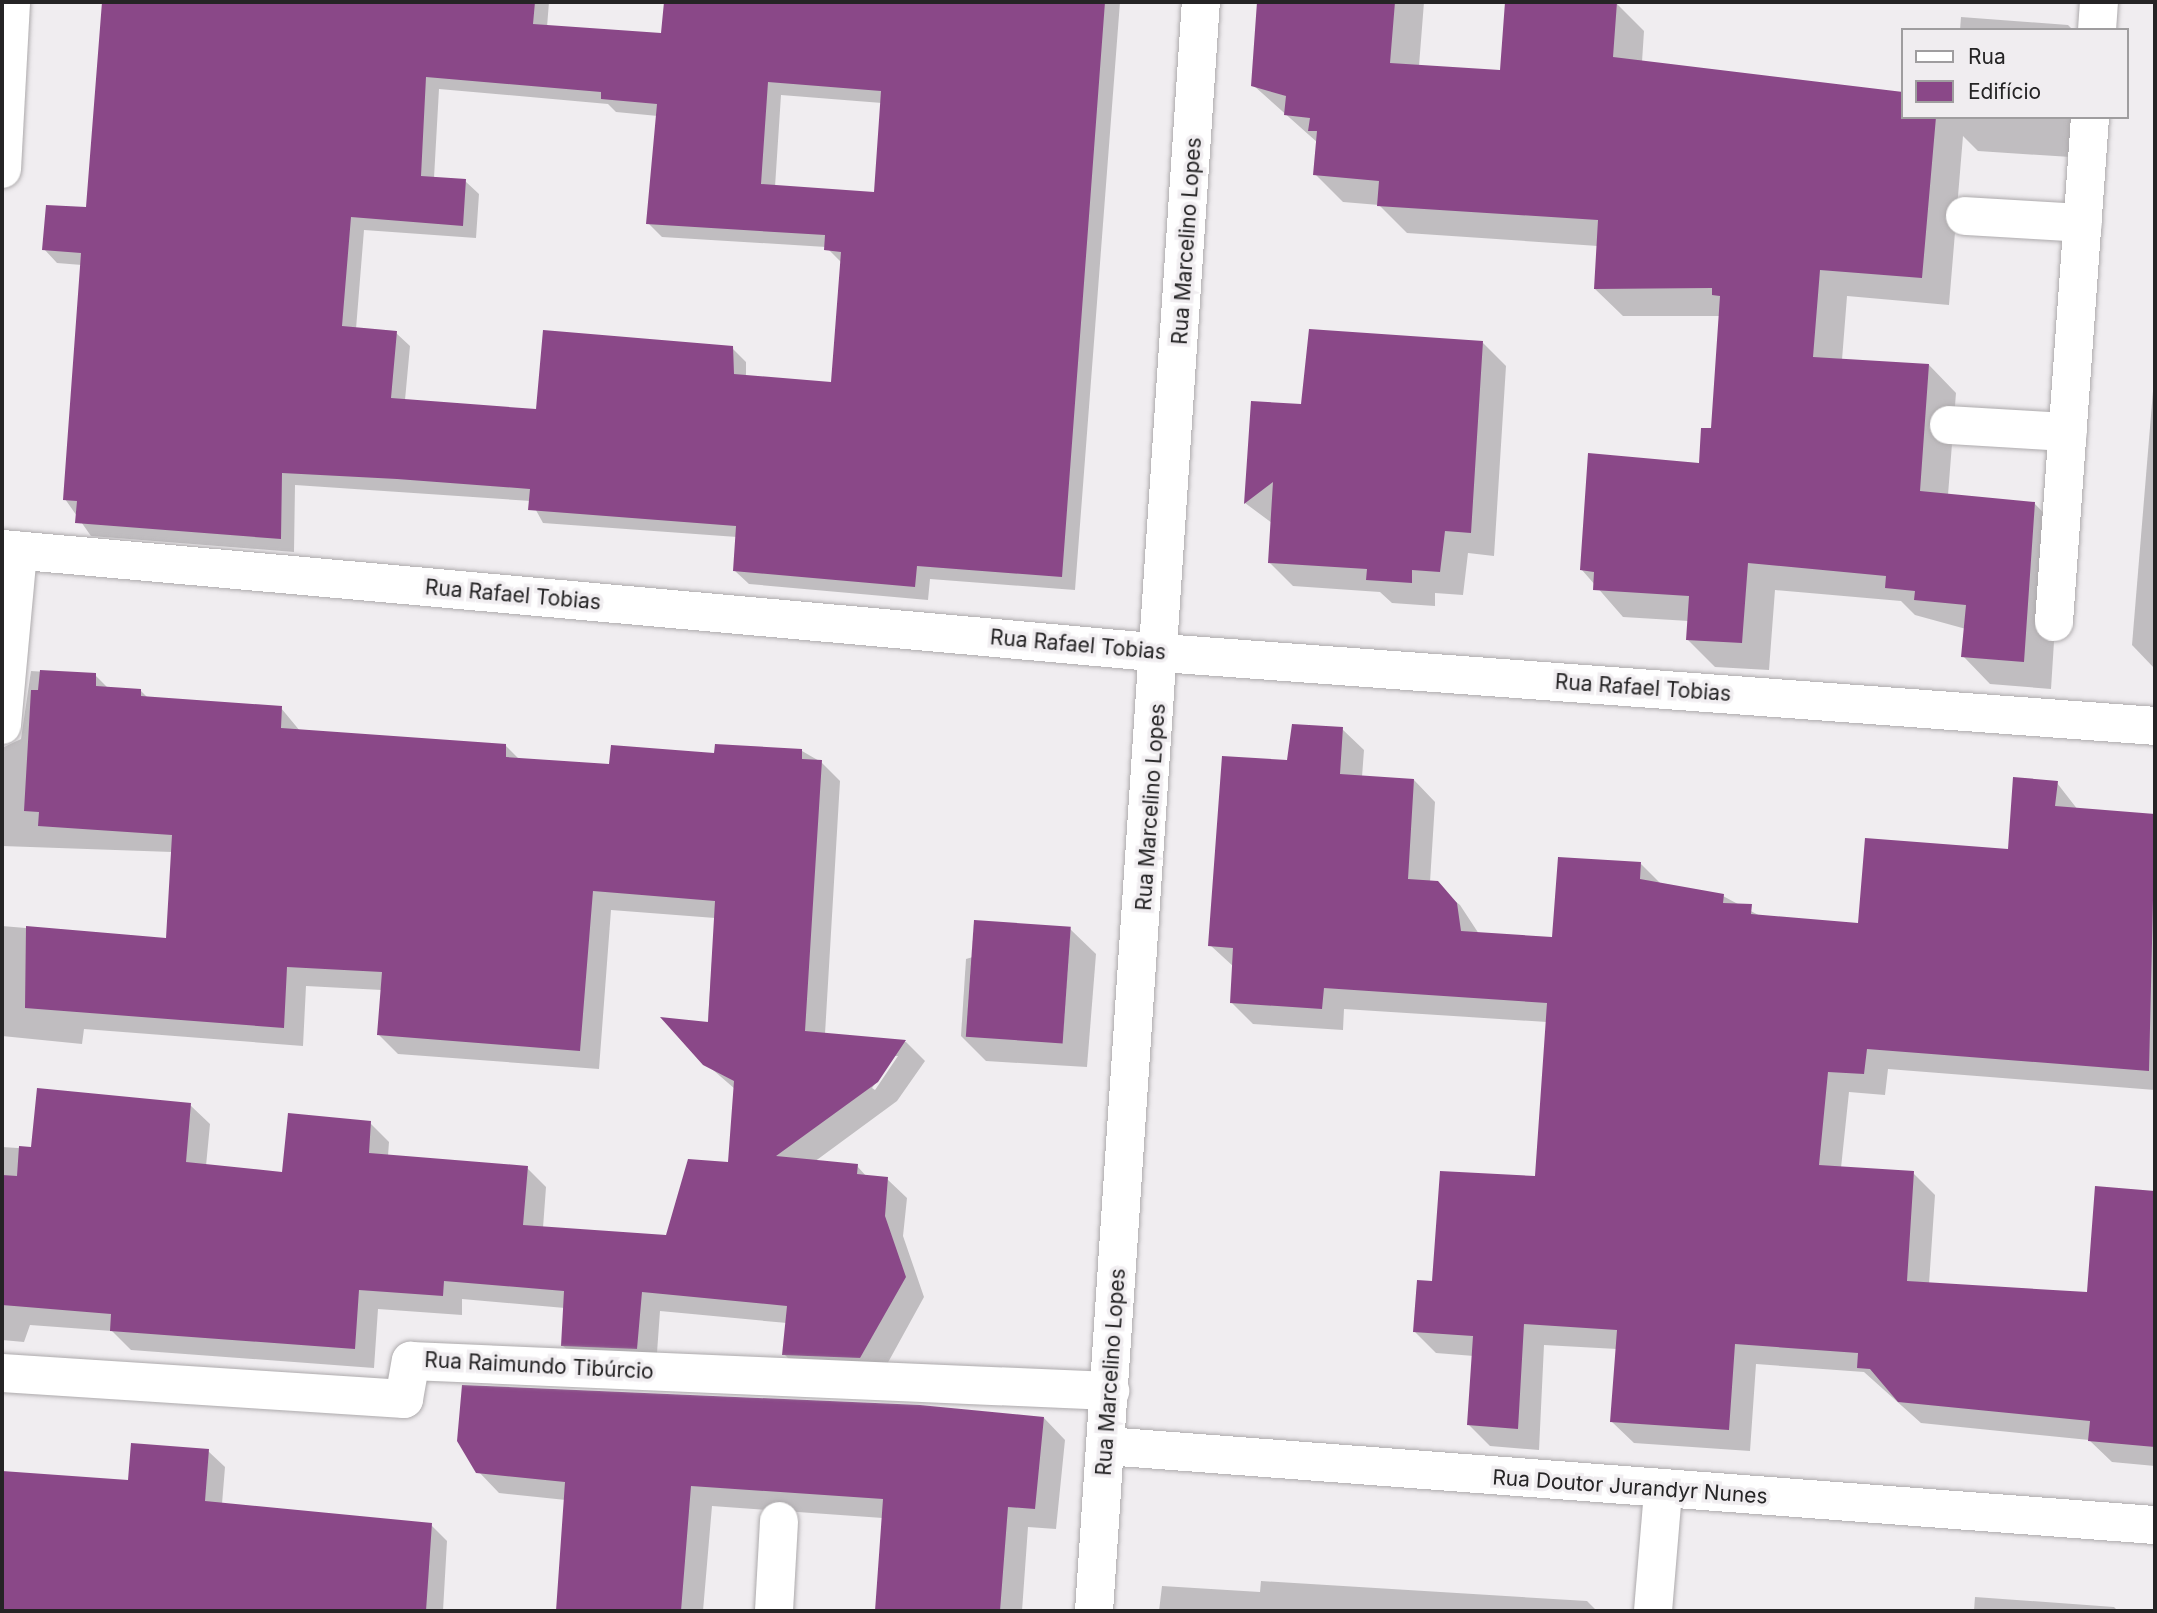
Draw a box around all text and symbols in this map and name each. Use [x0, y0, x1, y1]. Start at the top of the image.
legend [1902, 28, 2129, 119]
text: Rua [1968, 44, 2006, 69]
text: Edifício [1968, 79, 2041, 104]
street label: Rua Marcelino Lopes [1167, 136, 1207, 346]
street label: Rua Rafael Tobias [424, 575, 602, 615]
street label: Rua Rafael Tobias [989, 625, 1167, 665]
street label: Rua Rafael Tobias [1554, 669, 1732, 707]
street label: Rua Marcelino Lopes [1131, 702, 1171, 912]
street label: Rua Marcelino Lopes [1091, 1267, 1131, 1477]
street label: Rua Raimundo Tibúrcio [424, 1347, 654, 1385]
street label: Rua Doutor Jurandyr Nunes [1491, 1465, 1769, 1509]

